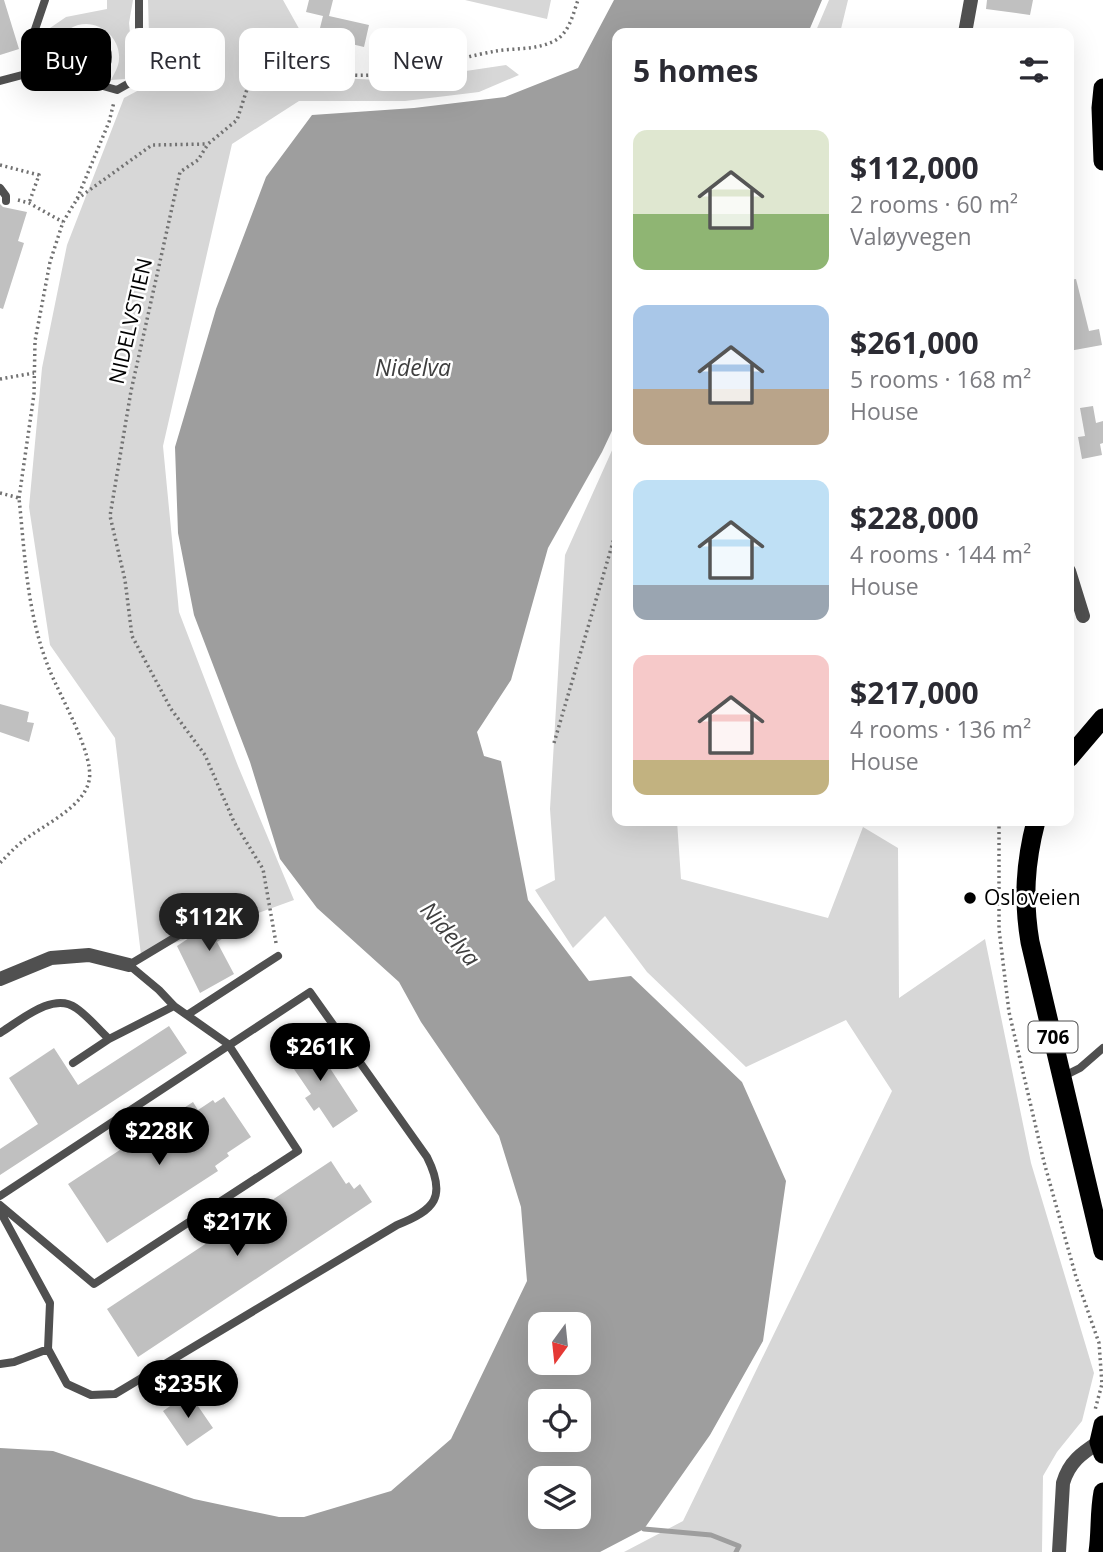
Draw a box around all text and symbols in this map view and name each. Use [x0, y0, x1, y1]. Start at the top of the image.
chip: Buy [21, 28, 111, 91]
chip: Rent [125, 28, 225, 91]
chip: Filters [239, 28, 355, 91]
chip: New [369, 28, 467, 91]
text: 5 homes [633, 50, 758, 91]
icon: filters [1015, 51, 1053, 89]
text: $112,000 [850, 147, 979, 188]
icon: home [689, 158, 773, 242]
text: 2 rooms · 60 m² [850, 188, 1018, 220]
text: Valøyvegen [850, 220, 972, 252]
street label: NIDELVSTIEN [102, 255, 158, 387]
text: $261,000 [850, 322, 979, 363]
icon: home [689, 333, 773, 417]
water label: Nidelva [375, 351, 451, 383]
text: 5 rooms · 168 m² [850, 363, 1031, 395]
text: House [850, 395, 919, 427]
text: $228,000 [850, 497, 979, 538]
icon: home [689, 508, 773, 592]
text: 4 rooms · 144 m² [850, 538, 1031, 570]
text: House [850, 570, 919, 602]
text: $217,000 [850, 672, 979, 713]
icon: home [689, 683, 773, 767]
text: 4 rooms · 136 m² [850, 713, 1031, 745]
text: House [850, 745, 919, 777]
place label: Osloveien [984, 883, 1081, 911]
marker: Osloveien [962, 890, 978, 906]
pin: $112K [160, 894, 258, 953]
water label: Nidelva [414, 894, 488, 973]
text: $112K [175, 900, 243, 932]
road number: 706 [1028, 1021, 1078, 1052]
pin: $261K [271, 1024, 369, 1083]
text: $261K [286, 1030, 354, 1062]
pin: $228K [110, 1108, 208, 1167]
text: $228K [125, 1114, 193, 1146]
pin: $217K [188, 1198, 286, 1258]
text: $217K [203, 1205, 271, 1237]
north arrow [528, 1312, 592, 1376]
map controls [528, 1312, 591, 1529]
pin: $235K [139, 1360, 237, 1420]
text: $235K [154, 1367, 222, 1399]
button: locate [528, 1389, 591, 1452]
button: layers [528, 1466, 591, 1529]

